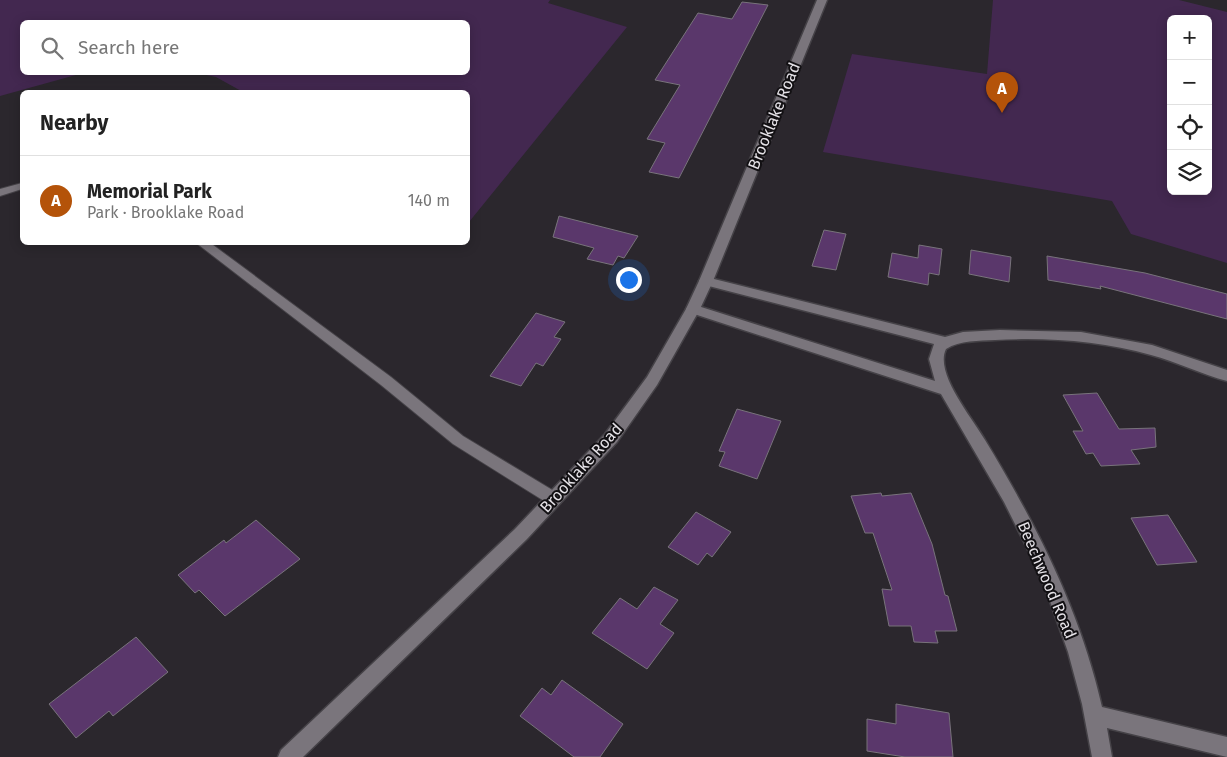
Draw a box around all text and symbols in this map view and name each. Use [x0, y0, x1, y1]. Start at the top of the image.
map controls [1167, 15, 1212, 195]
button: + [1167, 15, 1212, 60]
search box [20, 20, 470, 75]
icon: search [38, 34, 66, 62]
text: Search here [78, 36, 179, 59]
street label: Brooklake Road [744, 60, 804, 172]
button: − [1167, 60, 1212, 105]
pin: A [986, 72, 1018, 113]
button: locate [1167, 105, 1212, 150]
text: Nearby [40, 110, 108, 136]
button: layers [1167, 150, 1212, 195]
text: Memorial Park [87, 180, 212, 203]
text: A [51, 191, 61, 210]
text: 140 m [408, 191, 450, 210]
text: Park · Brooklake Road [87, 203, 244, 222]
your location [616, 267, 642, 293]
street label: Brooklake Road [536, 419, 626, 517]
street label: Beechwood Road [1014, 519, 1080, 641]

